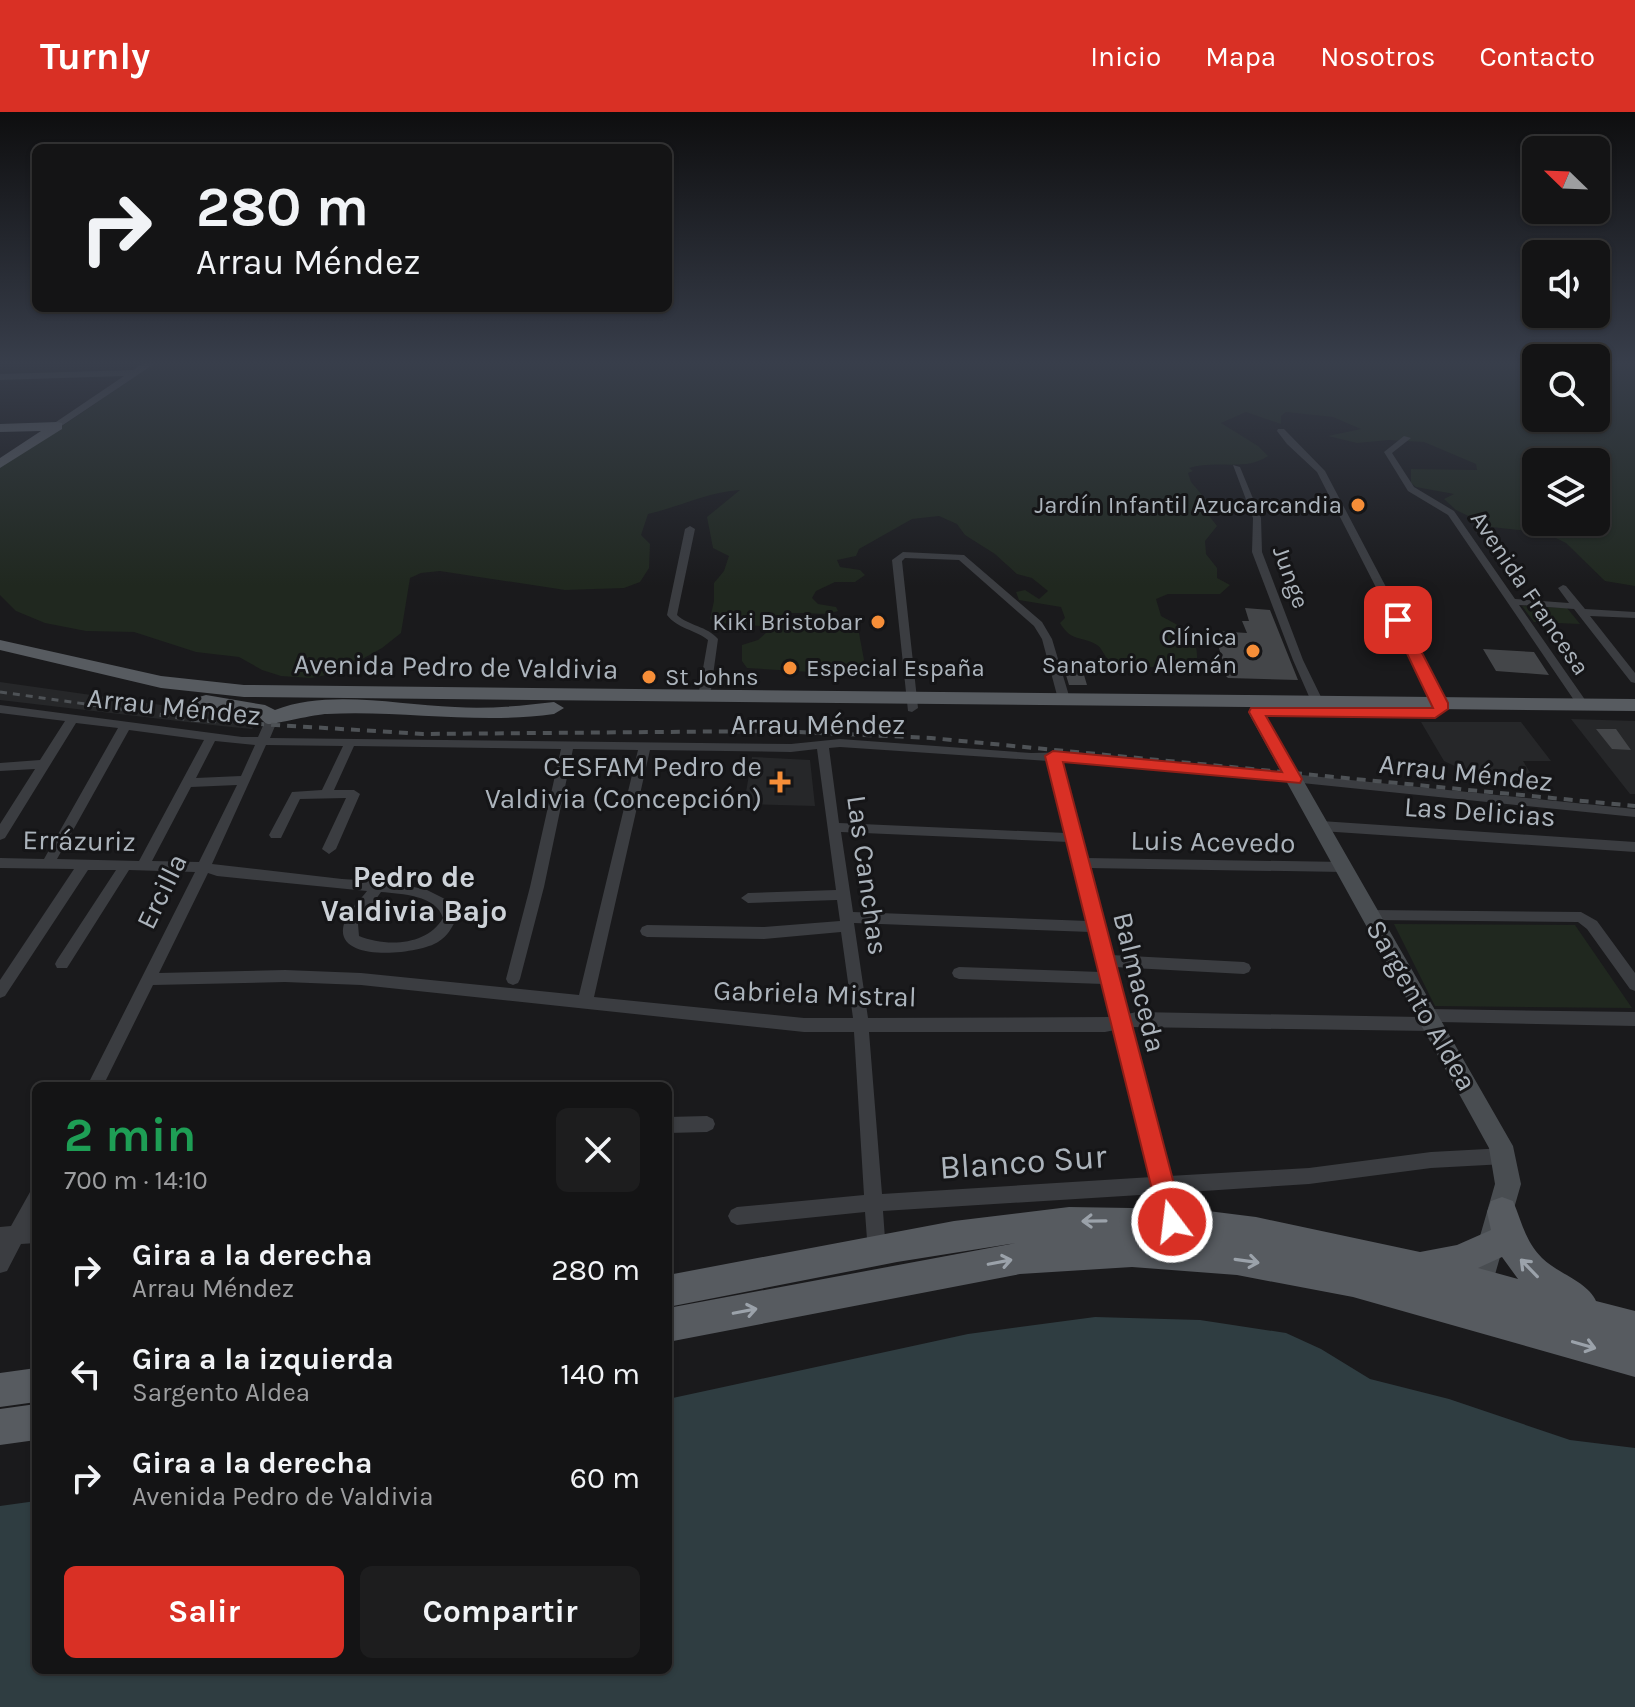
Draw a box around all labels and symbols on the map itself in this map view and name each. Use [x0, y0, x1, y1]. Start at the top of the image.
north arrow [1522, 136, 1610, 224]
place label: Jardín Infantil Azucarcandia [1035, 491, 1342, 519]
marker: Jardín Infantil Azucarcandia [1349, 496, 1367, 514]
street label: Avenida Francesa [1465, 506, 1595, 680]
street label: Junge [1267, 542, 1315, 612]
pin [1364, 586, 1432, 654]
place label: Kiki Bristobar [712, 608, 862, 636]
marker: Kiki Bristobar [869, 613, 887, 631]
place label: Clínica Sanatorio Alemán [1042, 623, 1237, 679]
marker: Clínica Sanatorio Alemán [1244, 642, 1262, 660]
street label: Avenida Pedro de Valdivia [293, 647, 619, 686]
place label: Especial España [806, 654, 985, 682]
marker: Especial España [781, 659, 799, 677]
place label: St Johns [665, 663, 759, 691]
marker: St Johns [640, 668, 658, 686]
street label: Arrau Méndez [85, 681, 262, 732]
street label: Arrau Méndez [731, 708, 905, 741]
street label: Arrau Méndez [1377, 747, 1554, 798]
place label: CESFAM Pedro de Valdivia (Concepción) [485, 750, 762, 815]
marker: CESFAM Pedro de Valdivia (Concepción) [769, 771, 791, 793]
street label: Las Delicias [1403, 790, 1557, 833]
street label: Las Canchas [840, 793, 895, 957]
street label: Errázuriz [22, 823, 136, 858]
street label: Luis Acevedo [1130, 824, 1296, 859]
street label: Ercilla [129, 848, 194, 934]
district label: Pedro de Valdivia Bajo [321, 859, 507, 929]
street label: Balmaceda [1106, 909, 1173, 1056]
street label: Sargento Aldea [1359, 914, 1484, 1097]
street label: Gabriela Mistral [713, 973, 917, 1014]
street label: Blanco Sur [938, 1136, 1109, 1188]
position arrow [1130, 1180, 1214, 1264]
one-way arrow [1081, 1214, 1108, 1229]
one-way arrow [987, 1254, 1012, 1269]
one-way arrow [1234, 1254, 1259, 1269]
one-way arrow [1519, 1258, 1538, 1278]
one-way arrow [732, 1303, 757, 1318]
one-way arrow [1571, 1338, 1597, 1353]

